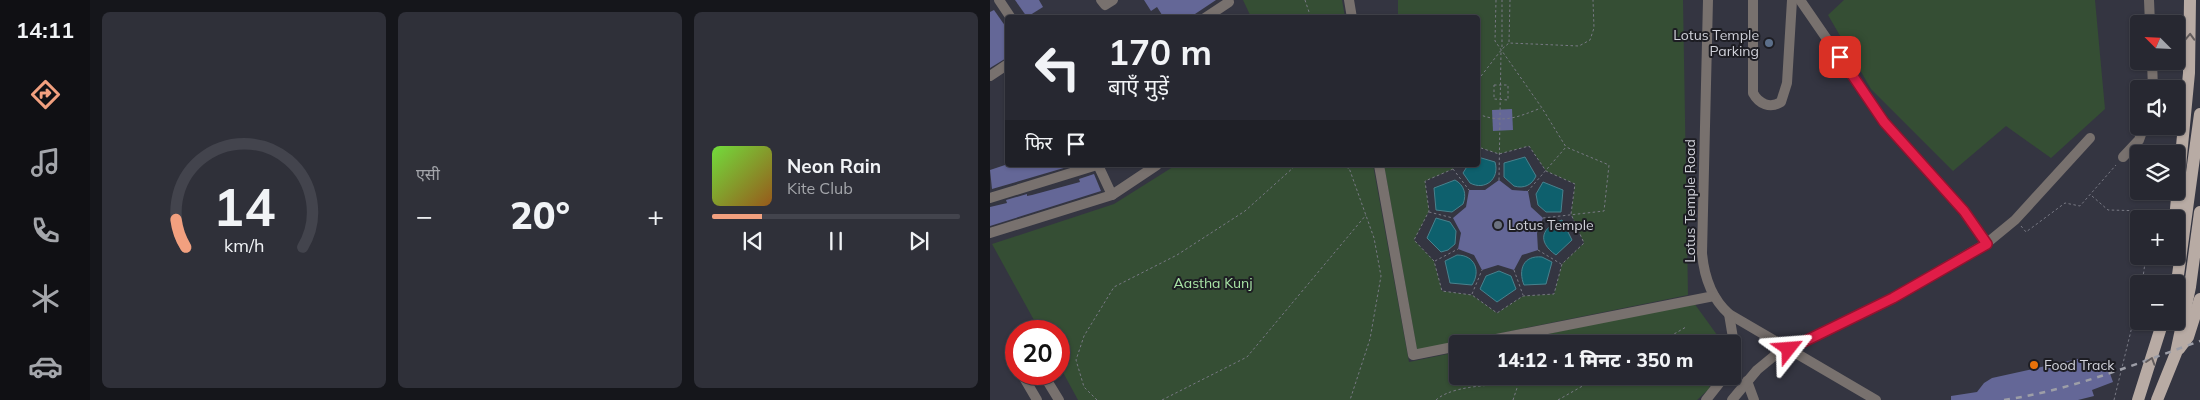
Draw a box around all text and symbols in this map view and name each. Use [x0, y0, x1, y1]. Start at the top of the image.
north arrow [2130, 15, 2185, 70]
map controls [2130, 15, 2185, 330]
text: 14:11 [16, 16, 74, 44]
place label: Lotus Temple Parking [1673, 26, 1759, 60]
text: 170 m [1108, 30, 1212, 74]
one-way arrow [2185, 32, 2196, 40]
icon: left [1025, 35, 1090, 100]
pin [1819, 36, 1861, 78]
marker: Lotus Temple Parking [1763, 37, 1775, 49]
icon: arrive [1826, 43, 1854, 71]
text: बाएँ मुड़ें [1108, 73, 1169, 101]
icon: directions [28, 77, 63, 112]
button: sound [2130, 80, 2185, 135]
icon: arrive [1062, 130, 1090, 158]
text: फिर [1025, 131, 1052, 155]
street label: Lotus Temple Road [1681, 139, 1699, 263]
icon: music [28, 145, 63, 180]
button: layers [2130, 145, 2185, 200]
text: Neon Rain [787, 154, 881, 178]
text: एसी [416, 164, 440, 184]
text: 14 [213, 174, 275, 239]
text: Kite Club [787, 178, 853, 198]
text: 20° [510, 191, 570, 239]
text: − [416, 198, 433, 233]
text: + [647, 198, 664, 233]
button: + [2130, 210, 2185, 265]
icon: phone [28, 213, 63, 248]
place label: Lotus Temple [1508, 216, 1594, 234]
marker: Lotus Temple [1492, 219, 1504, 231]
icon: previous [739, 227, 767, 255]
icon: pause [822, 227, 850, 255]
icon: next [905, 227, 933, 255]
text: km/h [224, 234, 264, 256]
park label: Aastha Kunj [1173, 274, 1253, 292]
button: − [2130, 275, 2185, 330]
icon: climate [28, 281, 63, 316]
speed limit sign: 20 [1005, 320, 1070, 385]
position arrow [1762, 322, 1814, 374]
text: 14:12 · 1 मिनट · 350 m [1497, 348, 1693, 372]
icon: car [28, 349, 63, 384]
place label: Food Track [2044, 356, 2115, 374]
one-way arrow [2145, 357, 2155, 365]
marker: Food Track [2028, 359, 2040, 371]

